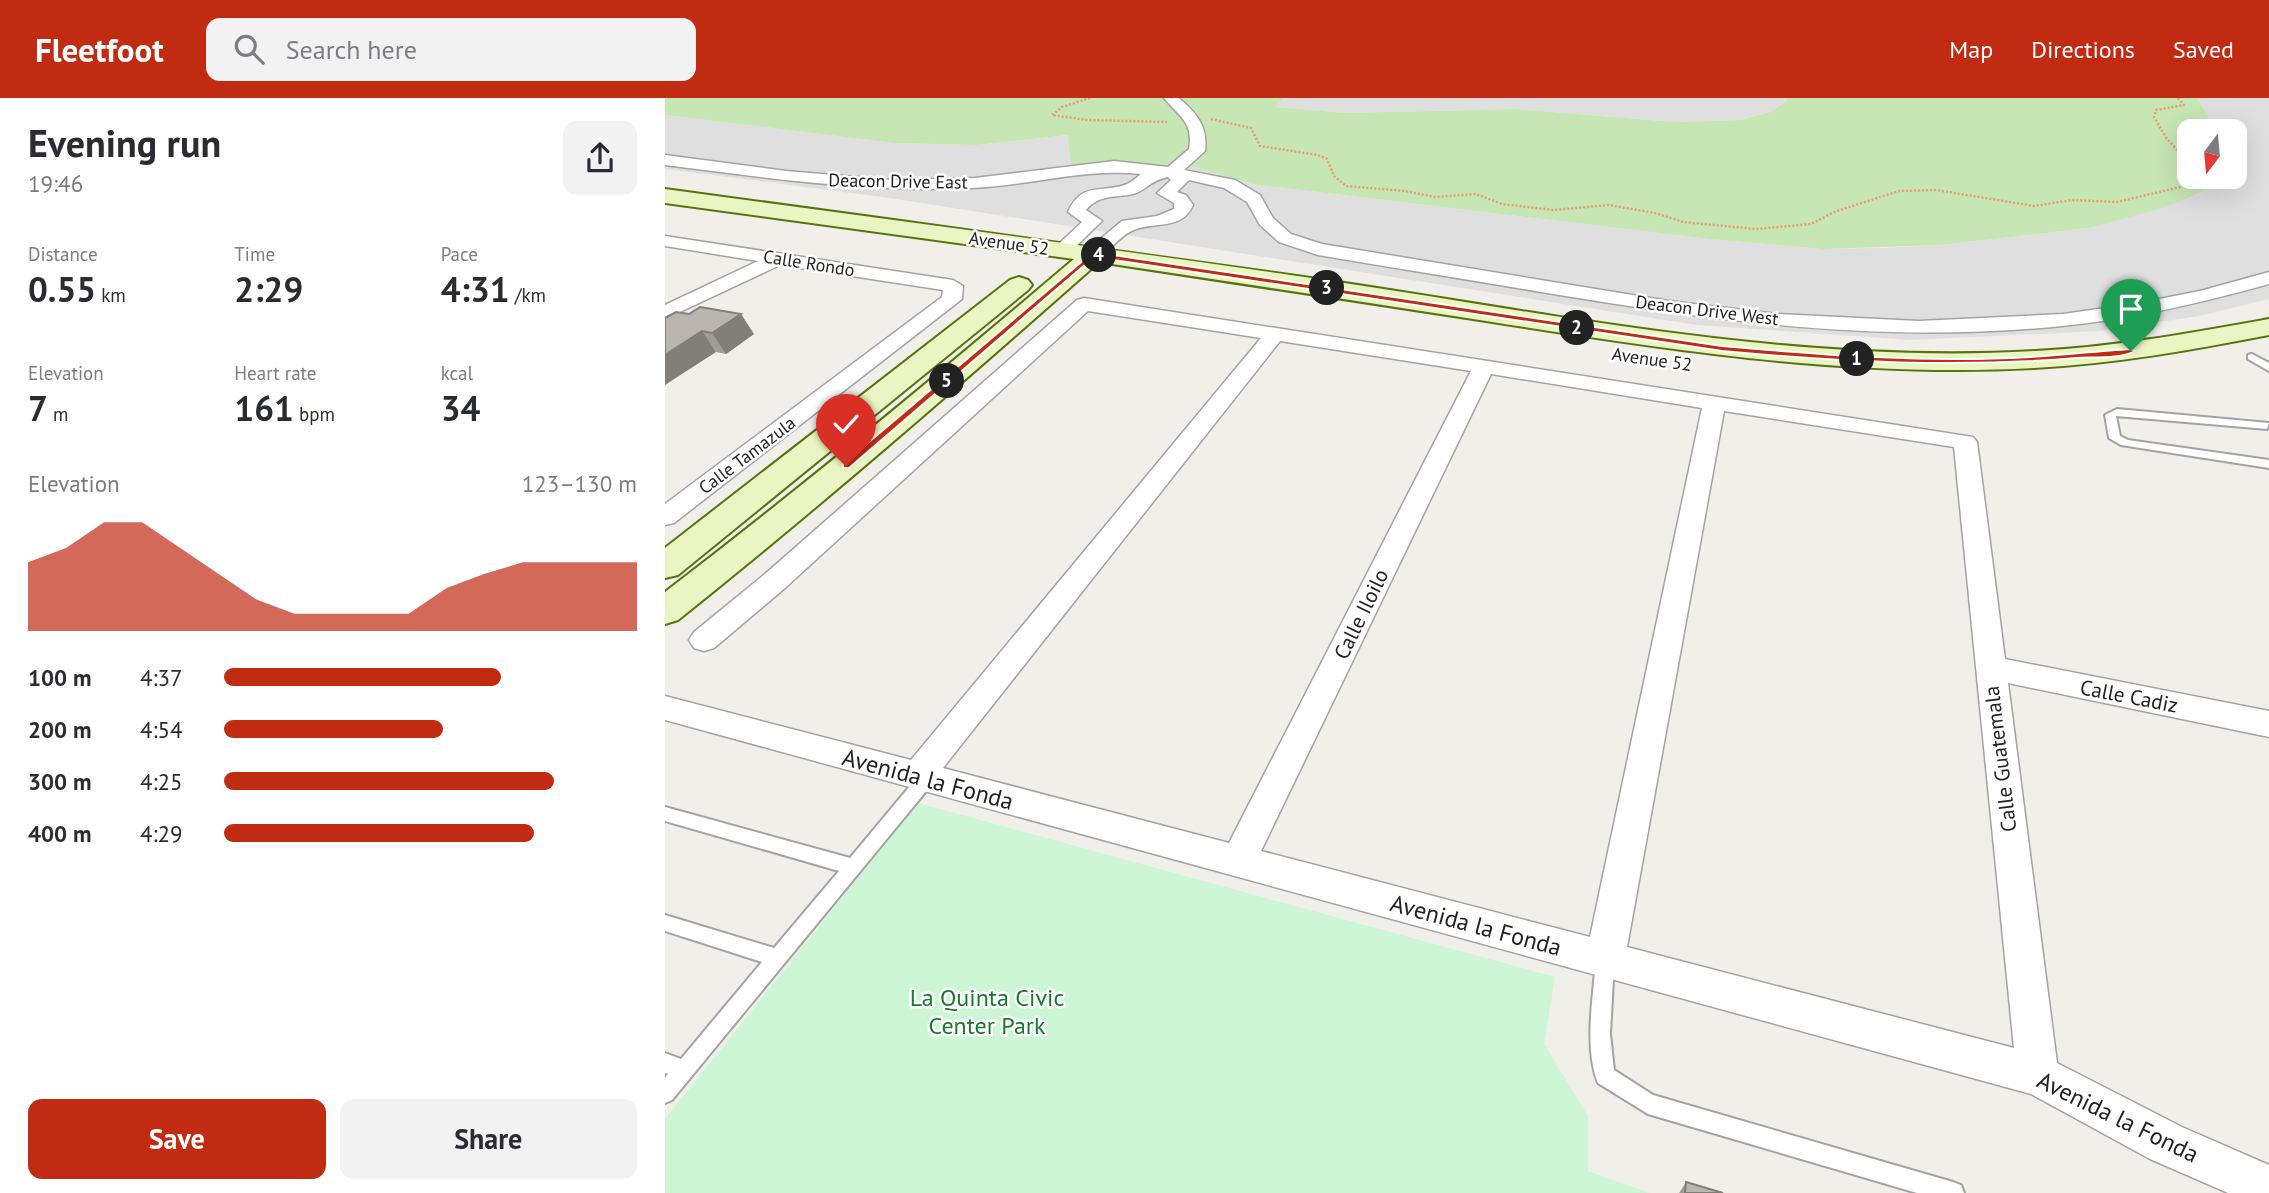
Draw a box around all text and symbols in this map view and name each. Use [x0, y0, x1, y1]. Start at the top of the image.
search box [206, 18, 696, 81]
text: Fleetfoot [35, 28, 164, 71]
icon: search [230, 30, 268, 68]
text: Search here [286, 33, 417, 66]
text: Map [1949, 34, 1993, 65]
text: Directions [2031, 34, 2135, 65]
text: Saved [2173, 34, 2234, 65]
text: Evening run [28, 118, 221, 167]
north arrow [2177, 119, 2247, 189]
map controls [2177, 119, 2247, 189]
button: share [563, 121, 637, 195]
street label: Deacon Drive East [828, 168, 968, 194]
text: 19:46 [28, 169, 83, 198]
street label: Avenue 52 [967, 226, 1051, 260]
pin: 4 [1081, 238, 1117, 272]
text: Distance [28, 242, 98, 266]
text: Time [234, 242, 275, 266]
text: Pace [441, 242, 478, 266]
text: 4 [1093, 242, 1104, 266]
street label: Calle Rondo [762, 244, 856, 282]
text: 0.55 [28, 266, 96, 312]
text: 2:29 [234, 266, 303, 312]
text: 4:31 [441, 266, 510, 312]
pin: 3 [1309, 270, 1345, 306]
text: 3 [1321, 275, 1332, 299]
pin [2101, 279, 2161, 351]
text: km [96, 283, 126, 307]
text: /km [510, 283, 546, 307]
street label: Deacon Drive West [1634, 290, 1780, 330]
icon: arrive [2112, 290, 2150, 328]
pin: 2 [1559, 310, 1595, 345]
text: 2 [1571, 315, 1582, 339]
street label: Avenue 52 [1610, 342, 1694, 376]
pin: 1 [1839, 342, 1875, 376]
text: 1 [1851, 346, 1862, 370]
text: Elevation [28, 361, 104, 385]
text: Heart rate [234, 361, 316, 385]
text: kcal [441, 361, 473, 385]
pin: 5 [929, 364, 965, 398]
text: 5 [941, 368, 952, 392]
text: 7 [28, 385, 48, 431]
text: 161 [234, 385, 294, 431]
text: 34 [441, 385, 480, 431]
pin [816, 394, 876, 466]
text: m [48, 402, 68, 426]
text: bpm [294, 402, 335, 426]
icon: check [827, 405, 865, 443]
street label: Calle Tamazula [694, 411, 800, 499]
text: Elevation [28, 469, 120, 498]
text: 123–130 m [522, 469, 637, 498]
street label: Calle Iloilo [1328, 564, 1394, 664]
text: 100 m [28, 663, 91, 692]
text: 4:37 [140, 663, 183, 692]
street label: Calle Cadiz [2078, 673, 2180, 719]
street label: Calle Guatemala [1978, 685, 2022, 833]
text: 200 m [28, 715, 91, 744]
text: 4:54 [140, 715, 183, 744]
street label: Avenida la Fonda [839, 741, 1017, 817]
text: 300 m [28, 767, 91, 796]
text: 4:25 [140, 767, 183, 796]
text: 400 m [28, 819, 91, 848]
text: 4:29 [140, 819, 183, 848]
street label: Avenida la Fonda [1387, 887, 1565, 963]
park label: La Quinta Civic Center Park [910, 982, 1064, 1041]
street label: Avenida la Fonda [2032, 1064, 2204, 1170]
button: Save [28, 1099, 326, 1179]
button: Share [340, 1099, 637, 1179]

